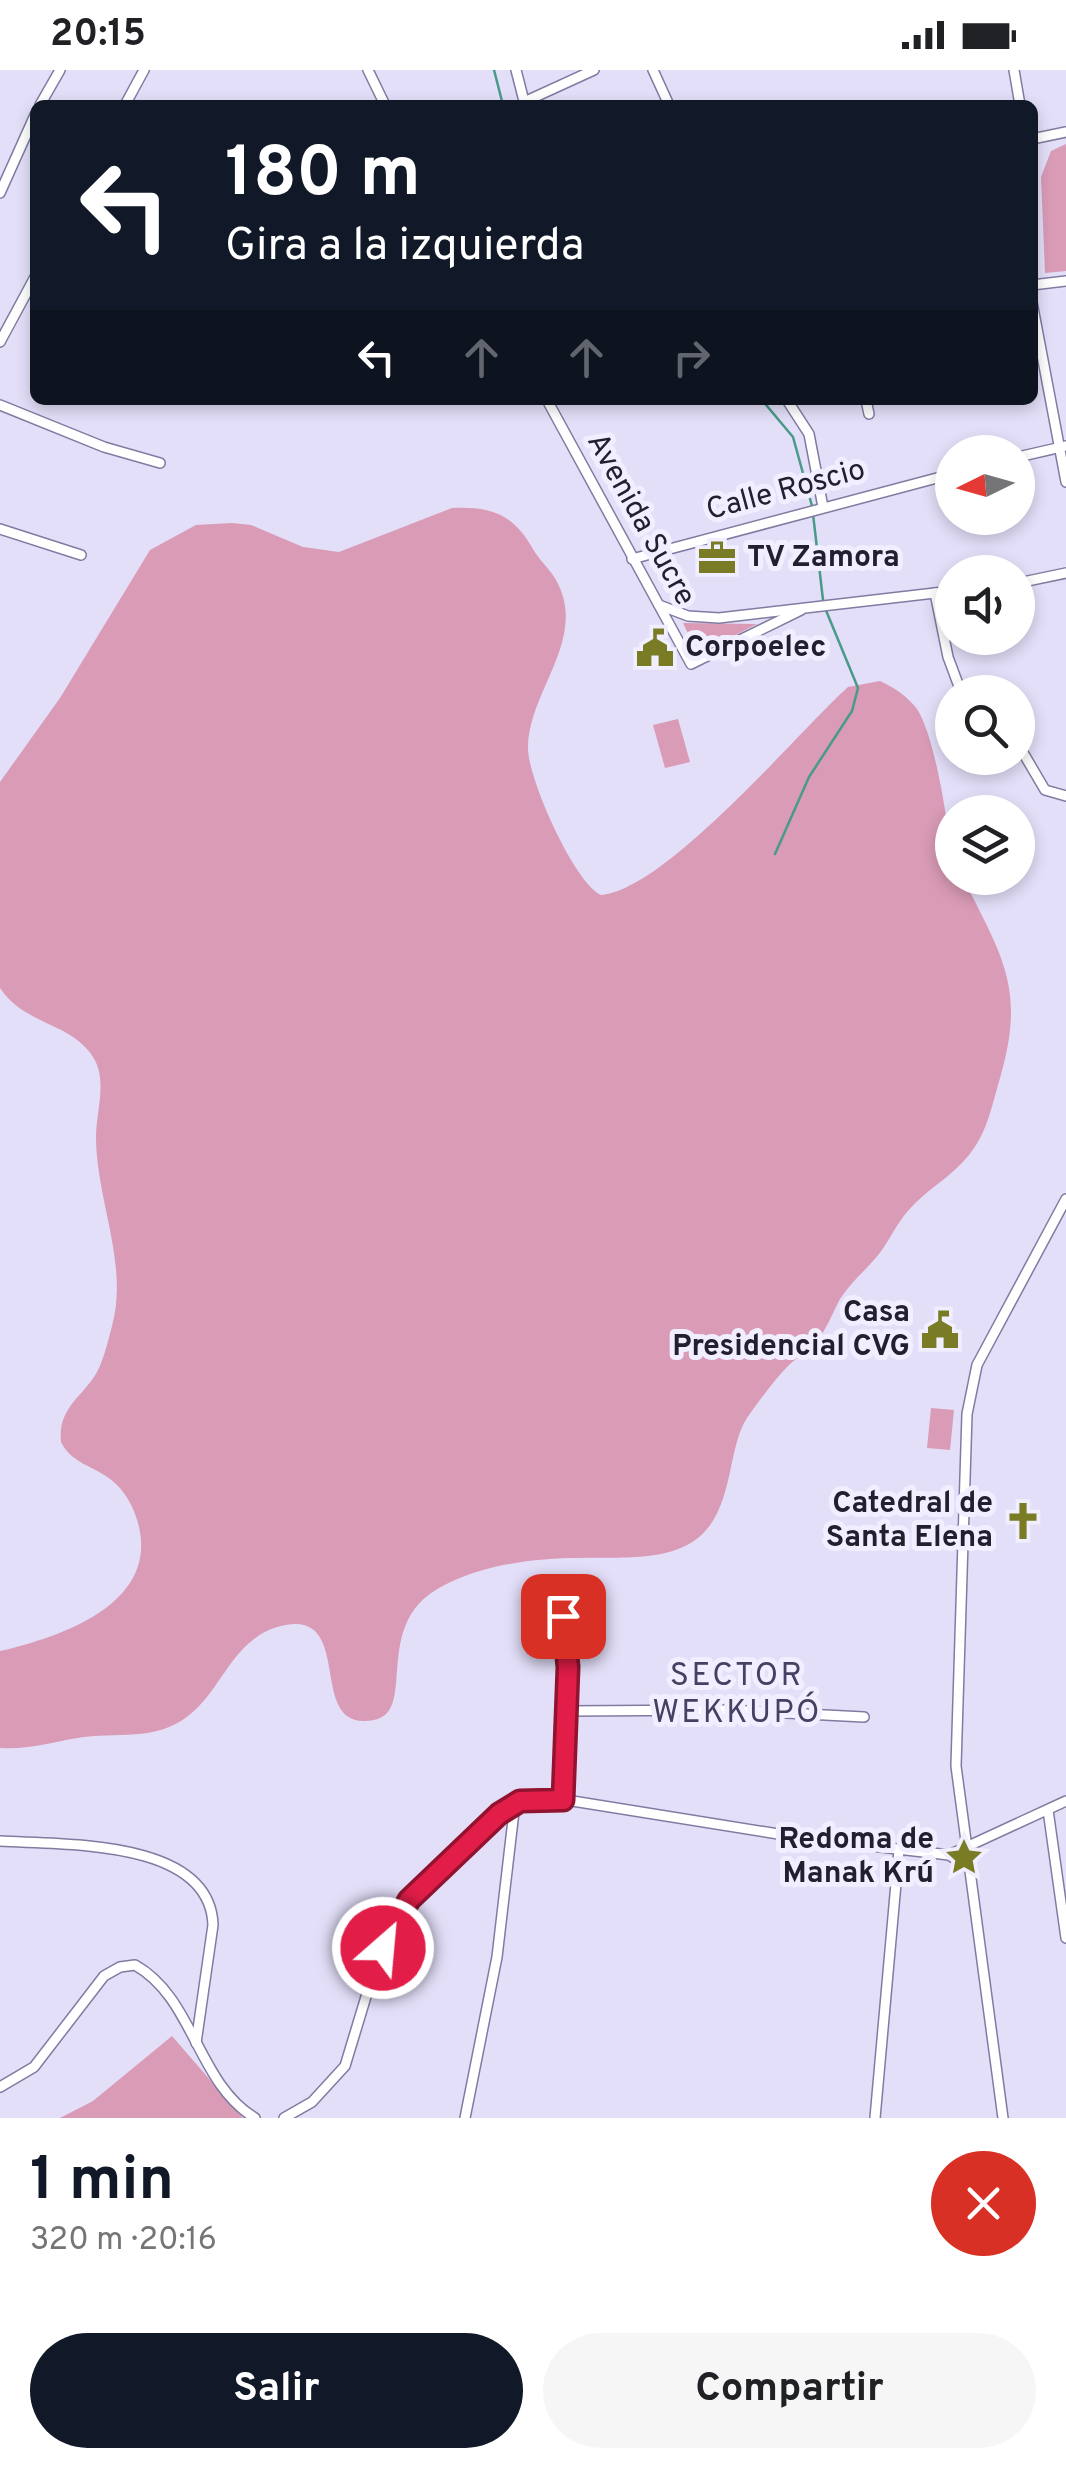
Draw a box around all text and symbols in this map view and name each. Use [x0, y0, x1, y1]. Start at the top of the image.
text: 20:15 [50, 11, 146, 60]
text: 180 m [225, 132, 421, 221]
icon: left [60, 140, 190, 270]
text: Gira a la izquierda [225, 219, 584, 276]
icon: left [349, 330, 404, 385]
icon: ahead [454, 330, 509, 385]
icon: ahead [559, 330, 614, 385]
icon: right [664, 330, 719, 385]
street label: Avenida Sucre [577, 427, 703, 613]
north arrow [935, 435, 1035, 535]
map controls [935, 435, 1035, 895]
street label: Calle Roscio [703, 452, 869, 530]
office icon: TV Zamora [696, 537, 738, 579]
place label: TV Zamora [747, 540, 900, 577]
button: sound [935, 555, 1035, 655]
public building icon: Corpoelec [634, 627, 676, 669]
place label: Corpoelec [685, 630, 827, 667]
button: search [935, 675, 1035, 775]
button: layers [935, 795, 1035, 895]
place label: Casa Presidencial CVG [672, 1295, 910, 1366]
public building icon: Casa Presidencial CVG [919, 1309, 961, 1351]
place label: Catedral de Santa Elena [826, 1486, 993, 1557]
church icon: Catedral de Santa Elena [1002, 1500, 1044, 1542]
pin [521, 1574, 606, 1659]
icon: arrive [536, 1589, 591, 1644]
district label: SECTOR WEKKUPÓ [652, 1657, 822, 1734]
place label: Redoma de Manak Krú [778, 1822, 934, 1893]
place icon: Redoma de Manak Krú [943, 1836, 985, 1878]
position arrow [331, 1896, 435, 2000]
text: 1 min [30, 2145, 174, 2221]
button: close [931, 2151, 1036, 2256]
text: 320 m · 20:16 [30, 2221, 217, 2261]
button: Salir [30, 2333, 523, 2448]
button: Compartir [543, 2333, 1036, 2448]

